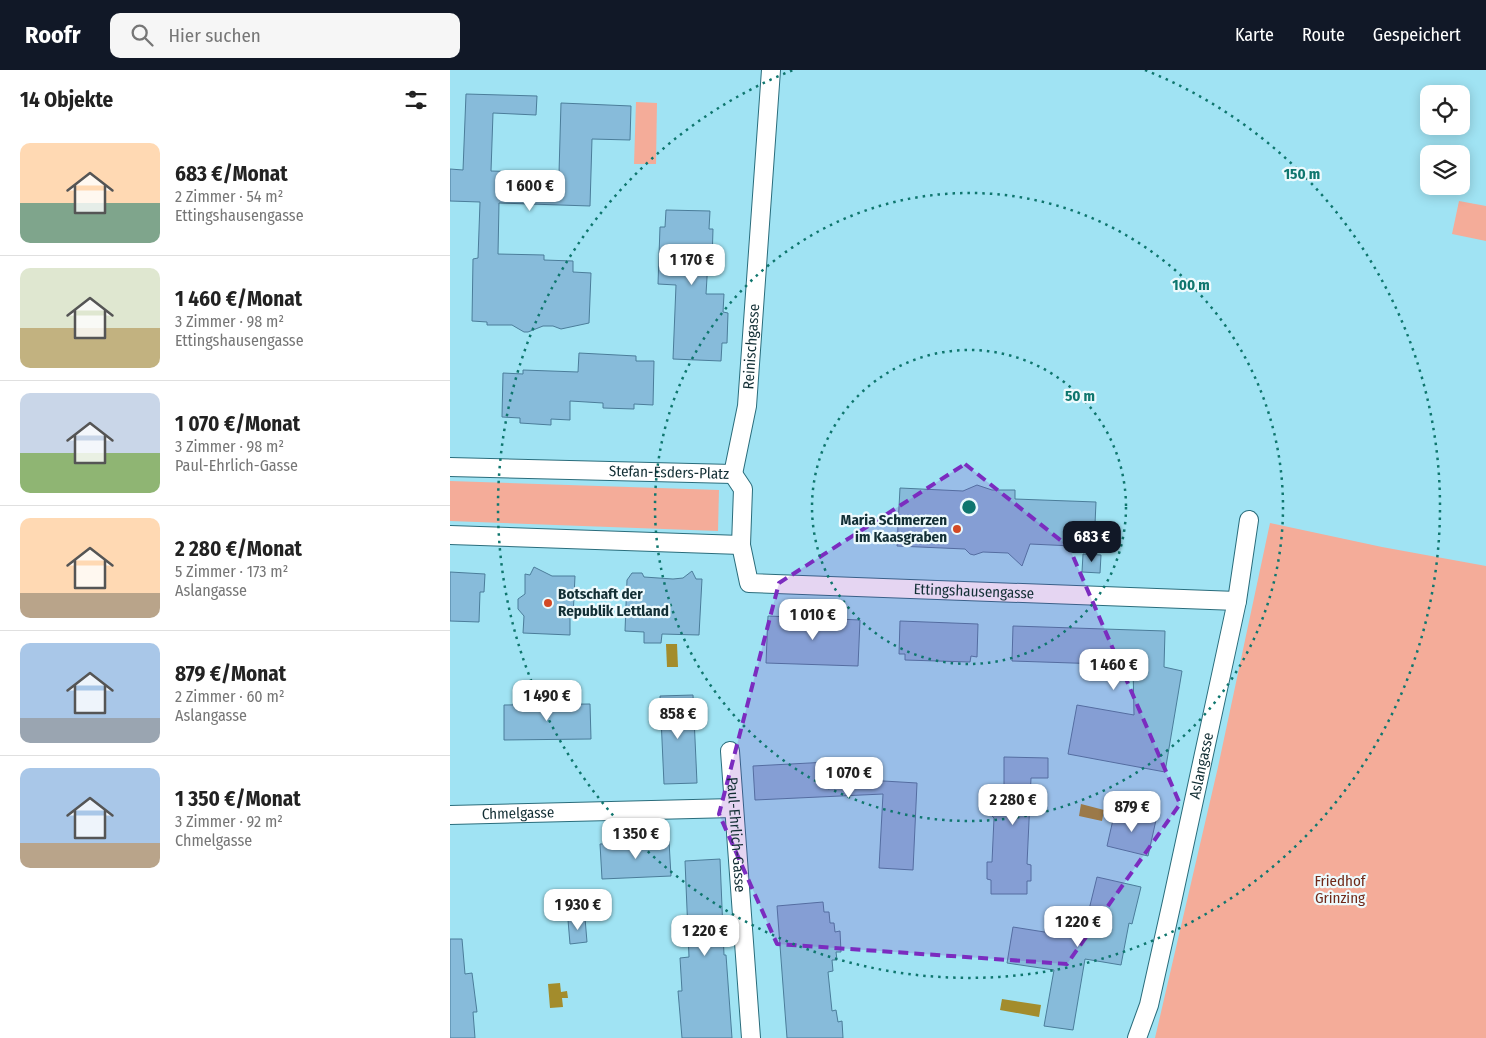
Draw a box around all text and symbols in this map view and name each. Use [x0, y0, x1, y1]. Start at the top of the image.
search box [110, 13, 460, 58]
text: Roofr [25, 21, 80, 49]
icon: search [128, 21, 156, 49]
text: Hier suchen [168, 24, 261, 47]
text: Karte [1235, 24, 1274, 46]
text: Route [1302, 24, 1345, 46]
text: Gespeichert [1373, 24, 1461, 46]
map controls [1420, 85, 1470, 195]
button: locate [1420, 85, 1470, 135]
icon: filters [402, 86, 430, 114]
text: 14 Objekte [20, 87, 113, 113]
button: layers [1420, 145, 1470, 195]
text: 683 €/Monat [175, 161, 288, 187]
icon: home [60, 163, 120, 223]
text: 150 m [1284, 165, 1320, 183]
pin: 1 600 € [484, 170, 576, 212]
text: 1 600 € [506, 176, 554, 195]
text: 2 Zimmer · 54 m² [175, 187, 283, 206]
text: Ettingshausengasse [175, 206, 304, 225]
pin: 1 170 € [646, 244, 738, 286]
text: 1 170 € [670, 250, 714, 269]
text: 100 m [1172, 276, 1210, 294]
text: 1 460 €/Monat [175, 286, 302, 312]
icon: home [60, 288, 120, 348]
street label: Reinischgasse [739, 303, 763, 390]
text: 3 Zimmer · 98 m² [175, 312, 284, 331]
text: Ettingshausengasse [175, 331, 304, 350]
text: 50 m [1065, 387, 1095, 405]
text: 1 070 €/Monat [175, 411, 300, 437]
icon: home [60, 413, 120, 473]
text: 3 Zimmer · 98 m² [175, 437, 284, 456]
text: Paul-Ehrlich-Gasse [175, 456, 298, 475]
street label: Stefan-Esders-Platz [609, 462, 729, 483]
centre of rings [960, 498, 978, 516]
place label: Maria Schmerzen im Kaasgraben [841, 511, 947, 546]
pin: 683 € [1057, 520, 1127, 563]
marker: Maria Schmerzen im Kaasgraben [951, 523, 963, 535]
text: 683 € [1074, 527, 1110, 546]
text: 2 280 €/Monat [175, 536, 302, 562]
icon: home [60, 538, 120, 598]
text: 5 Zimmer · 173 m² [175, 562, 288, 581]
street label: Ettingshausengasse [913, 580, 1035, 603]
text: Aslangasse [175, 581, 247, 600]
place label: Botschaft der Republik Lettland [558, 585, 669, 620]
marker: Botschaft der Republik Lettland [542, 597, 554, 609]
pin: 1 010 € [767, 598, 859, 641]
text: 1 010 € [790, 605, 836, 624]
pin: 1 460 € [1068, 648, 1160, 691]
text: 1 460 € [1090, 655, 1138, 674]
text: 879 €/Monat [175, 661, 286, 687]
icon: home [60, 663, 120, 723]
pin: 1 490 € [501, 680, 593, 722]
text: 1 490 € [524, 686, 570, 705]
text: 2 Zimmer · 60 m² [175, 687, 284, 706]
pin: 858 € [643, 698, 713, 740]
text: 858 € [660, 704, 696, 723]
text: Aslangasse [175, 706, 247, 725]
street label: Aslangasse [1185, 731, 1217, 801]
pin: 1 070 € [803, 756, 895, 799]
text: 1 070 € [826, 763, 872, 782]
street label: Paul-Ehrlich-Gasse [723, 777, 749, 893]
pin: 2 280 € [967, 784, 1059, 826]
text: 1 350 €/Monat [175, 786, 301, 812]
icon: home [60, 788, 120, 848]
text: 2 280 € [989, 790, 1037, 809]
pin: 879 € [1097, 790, 1167, 833]
text: 879 € [1114, 797, 1150, 816]
street label: Chmelgasse [482, 803, 554, 823]
text: 3 Zimmer · 92 m² [175, 812, 283, 831]
pin: 1 350 € [590, 818, 682, 860]
text: 1 350 € [613, 824, 659, 843]
text: Chmelgasse [175, 831, 252, 850]
park label: Friedhof Grinzing [1315, 872, 1367, 907]
pin: 1 930 € [532, 888, 624, 931]
text: 1 930 € [555, 895, 601, 914]
pin: 1 220 € [1032, 906, 1124, 948]
text: 1 220 € [1055, 912, 1101, 931]
pin: 1 220 € [659, 914, 751, 957]
text: 1 220 € [682, 921, 728, 940]

